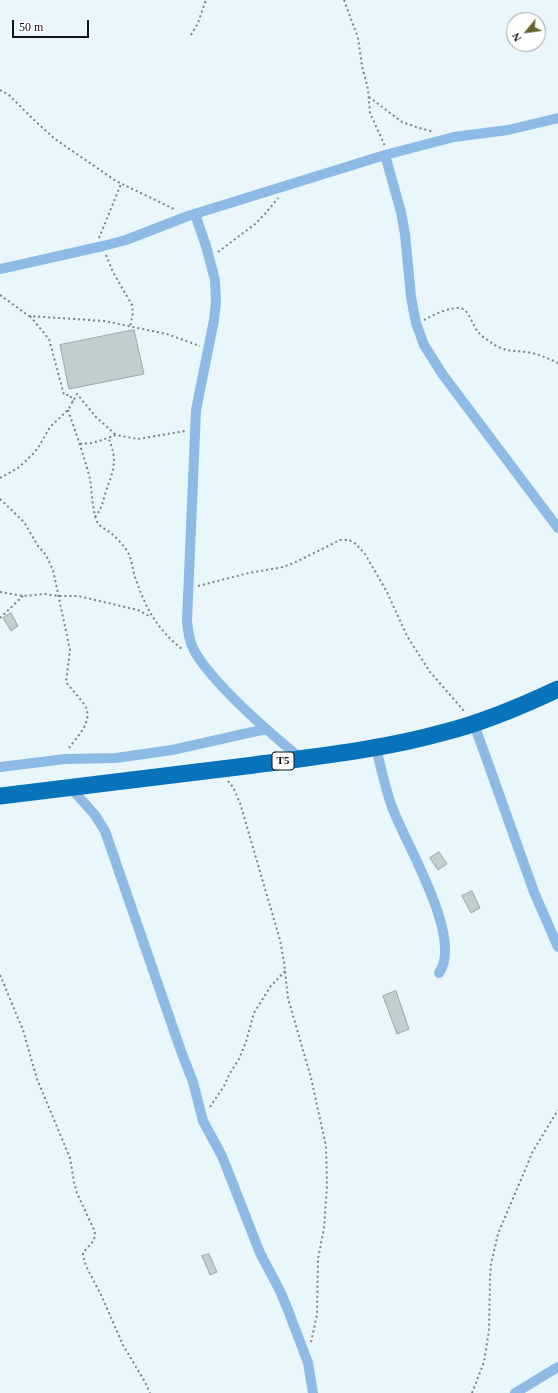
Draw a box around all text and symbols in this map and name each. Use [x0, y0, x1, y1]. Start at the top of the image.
scale bar [14, 12, 91, 38]
north arrow [506, 12, 546, 52]
text: 50 m [19, 20, 43, 34]
text: N [509, 31, 524, 44]
road number: T5 [272, 752, 294, 770]

